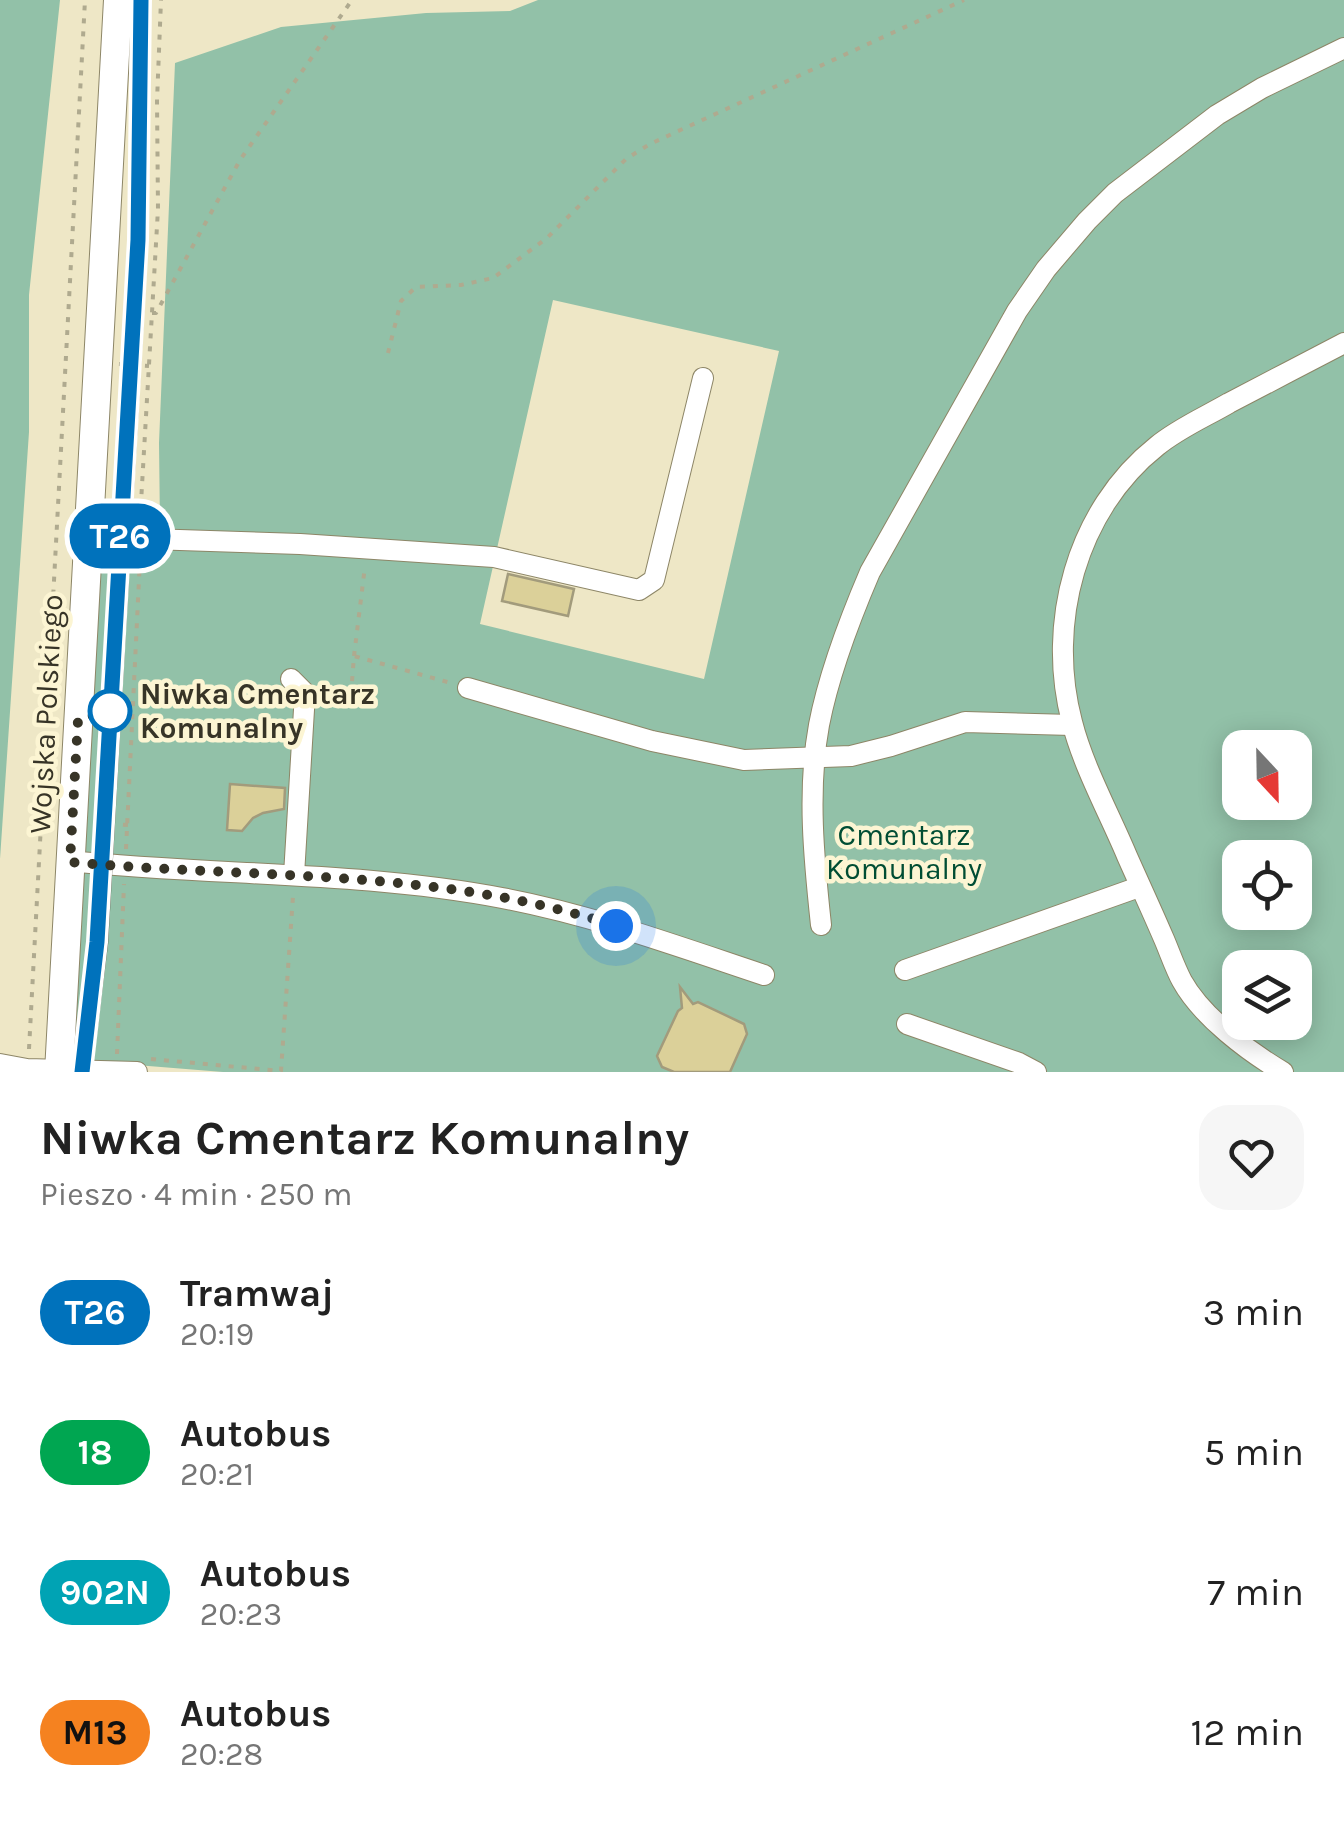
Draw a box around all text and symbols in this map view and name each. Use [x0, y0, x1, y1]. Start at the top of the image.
line badge: T26 [62, 504, 178, 568]
text: T26 [89, 516, 151, 557]
street label: Wojska Polskiego [22, 593, 70, 835]
place label: Niwka Cmentarz Komunalny [140, 676, 375, 746]
marker: Niwka Cmentarz Komunalny [89, 690, 131, 732]
north arrow [1222, 730, 1312, 820]
map controls [1222, 730, 1312, 1040]
park label: Cmentarz Komunalny [826, 817, 982, 887]
button: locate [1222, 840, 1312, 930]
your location [591, 901, 641, 951]
button: layers [1222, 950, 1312, 1040]
button: heart [1199, 1105, 1304, 1210]
text: Niwka Cmentarz Komunalny [40, 1110, 689, 1166]
text: Pieszo · 4 min · 250 m [40, 1176, 352, 1213]
text: Tramwaj [180, 1271, 334, 1316]
text: 3 min [1203, 1290, 1304, 1335]
text: T26 [64, 1292, 126, 1333]
text: 20:19 [180, 1316, 254, 1353]
text: Autobus [180, 1411, 331, 1456]
text: 5 min [1204, 1430, 1304, 1475]
text: 18 [77, 1432, 113, 1473]
text: 20:21 [180, 1456, 254, 1493]
text: Autobus [200, 1551, 351, 1596]
text: 7 min [1207, 1570, 1304, 1615]
text: 902N [60, 1572, 150, 1613]
text: 20:23 [200, 1596, 282, 1633]
text: Autobus [180, 1691, 331, 1736]
text: 12 min [1191, 1710, 1304, 1755]
text: M13 [63, 1712, 127, 1753]
text: 20:28 [180, 1736, 263, 1773]

